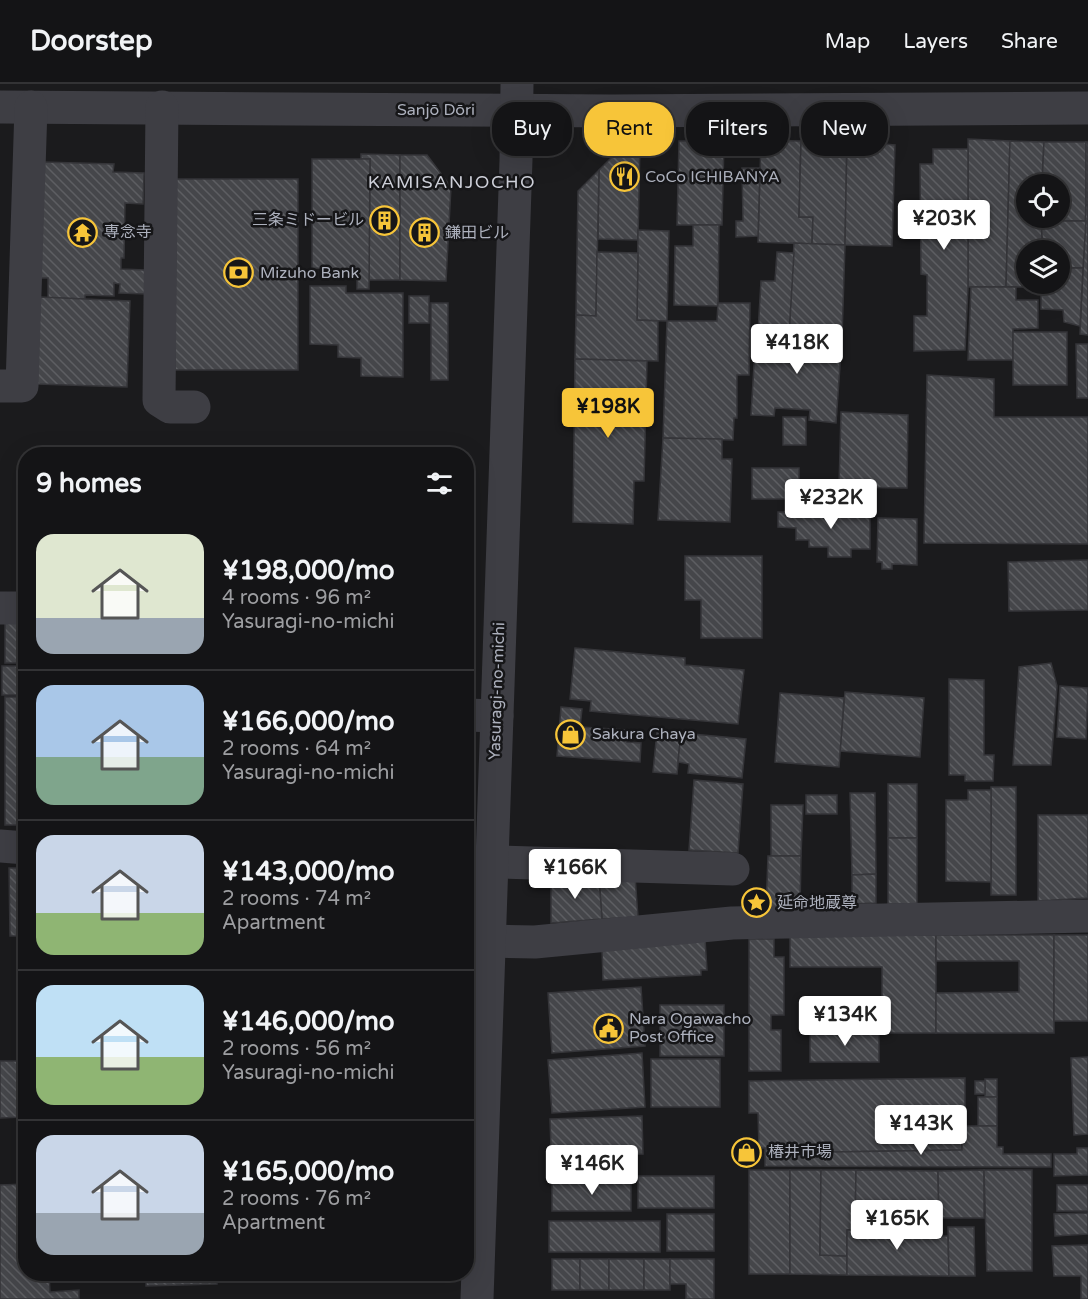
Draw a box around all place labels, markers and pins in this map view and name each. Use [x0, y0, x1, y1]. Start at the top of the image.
restaurant icon: CoCo ICHIBANYA [608, 161, 640, 193]
place label: CoCo ICHIBANYA [645, 167, 780, 187]
pin: ¥203K [902, 200, 986, 251]
building icon: 三条ミドービル [369, 204, 401, 236]
place label: 三条ミドービル [252, 210, 364, 230]
temple icon: 専念寺 [67, 216, 99, 248]
building icon: 鎌田ビル [408, 217, 440, 249]
place label: 専念寺 [104, 222, 152, 242]
place label: 鎌田ビル [445, 223, 509, 243]
bank icon: Mizuho Bank [223, 257, 255, 289]
place label: Mizuho Bank [260, 263, 359, 283]
pin: ¥418K [755, 324, 839, 375]
pin: ¥198K [566, 388, 650, 439]
pin: ¥232K [789, 479, 873, 530]
shop icon: Sakura Chaya [555, 718, 587, 750]
place label: Sakura Chaya [592, 724, 696, 744]
pin: ¥166K [533, 849, 617, 900]
place icon: 延命地蔵尊 [740, 887, 772, 919]
place label: 延命地蔵尊 [777, 893, 857, 913]
pin: ¥134K [803, 996, 887, 1047]
place label: Nara Ogawacho Post Office [629, 1009, 751, 1047]
public building icon: Nara Ogawacho Post Office [592, 1012, 624, 1044]
pin: ¥143K [879, 1105, 963, 1156]
shop icon: 椿井市場 [731, 1136, 763, 1168]
place label: 椿井市場 [768, 1142, 832, 1162]
pin: ¥146K [550, 1145, 634, 1196]
pin: ¥165K [855, 1200, 939, 1251]

